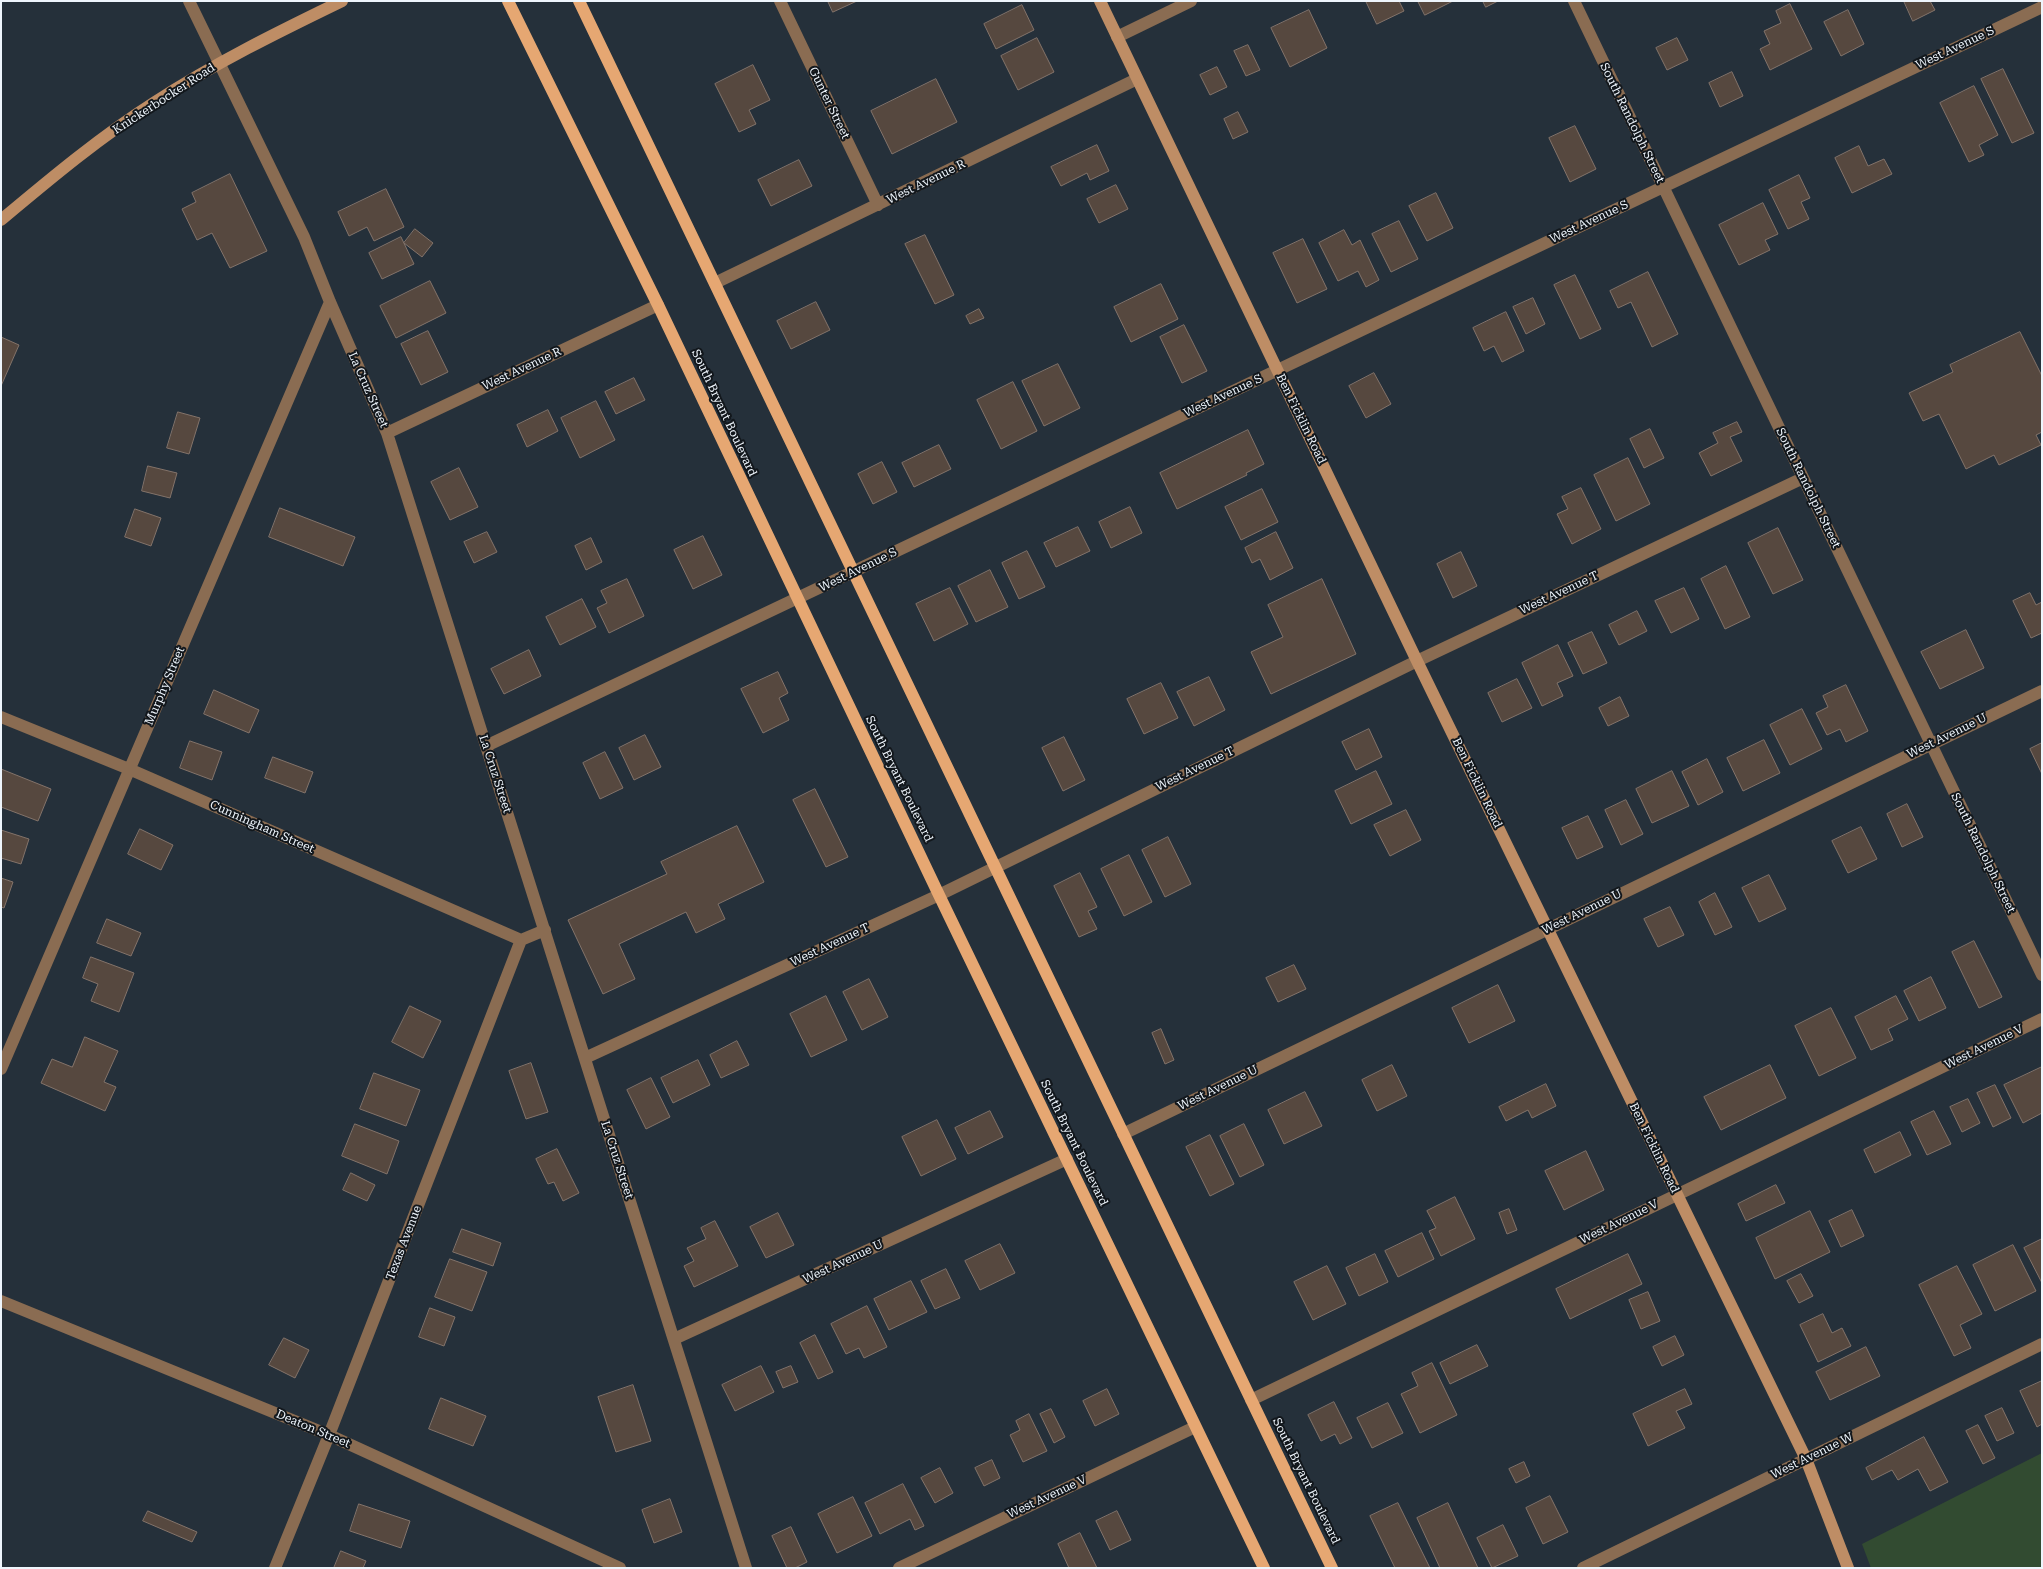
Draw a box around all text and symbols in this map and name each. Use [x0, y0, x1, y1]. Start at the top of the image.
street label: West Avenue S [1913, 24, 1997, 72]
street label: South Randolph Street [1597, 60, 1667, 186]
street label: Knickerbocker Road [110, 61, 218, 137]
street label: Gunter Street [805, 65, 853, 141]
street label: West Avenue R [884, 157, 968, 207]
street label: West Avenue S [1547, 198, 1631, 246]
street label: West Avenue R [480, 344, 564, 394]
street label: South Bryant Boulevard [688, 347, 760, 479]
street label: La Cruz Street [345, 350, 391, 430]
street label: West Avenue S [1181, 372, 1265, 420]
street label: Ben Ficklin Road [1273, 372, 1329, 466]
street label: South Randolph Street [1773, 425, 1843, 551]
street label: West Avenue S [817, 545, 899, 595]
street label: West Avenue T [1517, 568, 1601, 618]
street label: Murphy Street [142, 645, 188, 727]
street label: West Avenue U [1905, 710, 1989, 762]
street label: South Bryant Boulevard [862, 714, 936, 844]
street label: La Cruz Street [476, 733, 514, 815]
street label: Ben Ficklin Road [1449, 736, 1505, 830]
street label: West Avenue T [1153, 744, 1237, 794]
street label: South Randolph Street [1948, 790, 2018, 916]
street label: Cunningham Street [208, 798, 316, 856]
street label: West Avenue U [1540, 886, 1624, 938]
street label: West Avenue T [788, 920, 872, 970]
street label: West Avenue V [1942, 1022, 2026, 1072]
street label: West Avenue U [1176, 1062, 1260, 1114]
street label: South Bryant Boulevard [1037, 1078, 1111, 1208]
street label: Ben Ficklin Road [1626, 1101, 1682, 1195]
street label: La Cruz Street [598, 1119, 636, 1201]
street label: West Avenue V [1577, 1197, 1661, 1247]
street label: Texas Avenue [383, 1204, 425, 1282]
street label: West Avenue U [800, 1237, 886, 1287]
street label: Deaton Street [274, 1407, 352, 1451]
street label: South Bryant Boulevard [1269, 1416, 1343, 1546]
street label: West Avenue W [1769, 1430, 1855, 1482]
street label: West Avenue V [1005, 1472, 1089, 1522]

